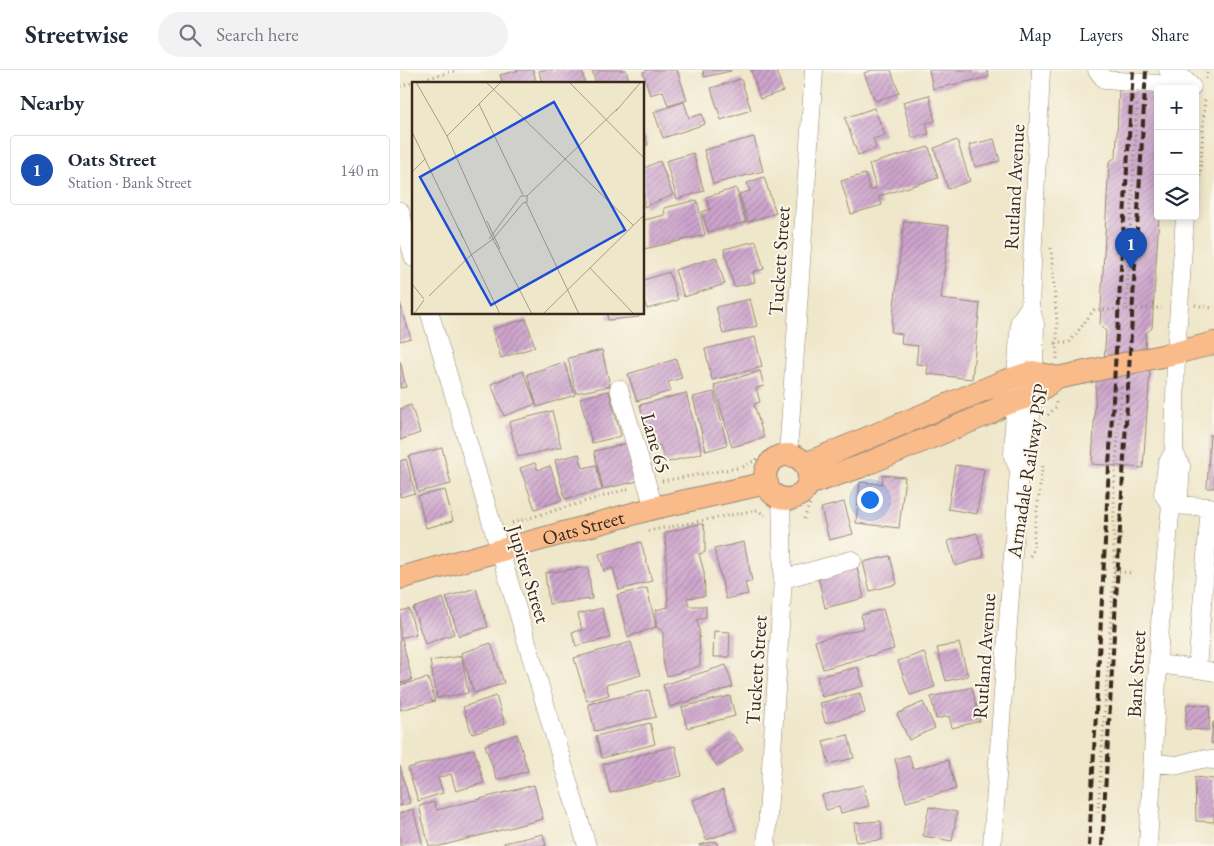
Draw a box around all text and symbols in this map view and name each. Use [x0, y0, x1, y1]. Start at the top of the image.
search box [158, 12, 508, 57]
text: Streetwise [25, 19, 128, 50]
icon: search [176, 21, 204, 49]
text: Search here [216, 22, 299, 47]
text: Map [1019, 23, 1051, 46]
text: Layers [1079, 23, 1123, 46]
text: Share [1151, 23, 1189, 46]
inset map [412, 82, 645, 315]
map controls [1154, 85, 1199, 220]
button: + [1154, 85, 1199, 130]
text: Nearby [20, 89, 84, 116]
street label: Rutland Avenue [998, 123, 1030, 251]
button: − [1154, 130, 1199, 175]
text: Oats Street [68, 147, 156, 172]
text: 1 [33, 160, 41, 181]
text: 140 m [340, 160, 379, 181]
text: Station · Bank Street [68, 172, 192, 193]
button: layers [1154, 175, 1199, 220]
street label: Tuckett Street [762, 205, 796, 317]
pin: 1 [1115, 228, 1147, 269]
street label: Armadale Railway PSP [1000, 382, 1054, 561]
street label: Lane 65 [635, 410, 677, 476]
your location [857, 487, 883, 513]
street label: Oats Street [539, 504, 628, 551]
street label: Jupiter Street [501, 520, 556, 627]
street label: Rutland Avenue [967, 592, 1001, 720]
street label: Tuckett Street [739, 614, 773, 726]
street label: Bank Street [1121, 629, 1151, 718]

